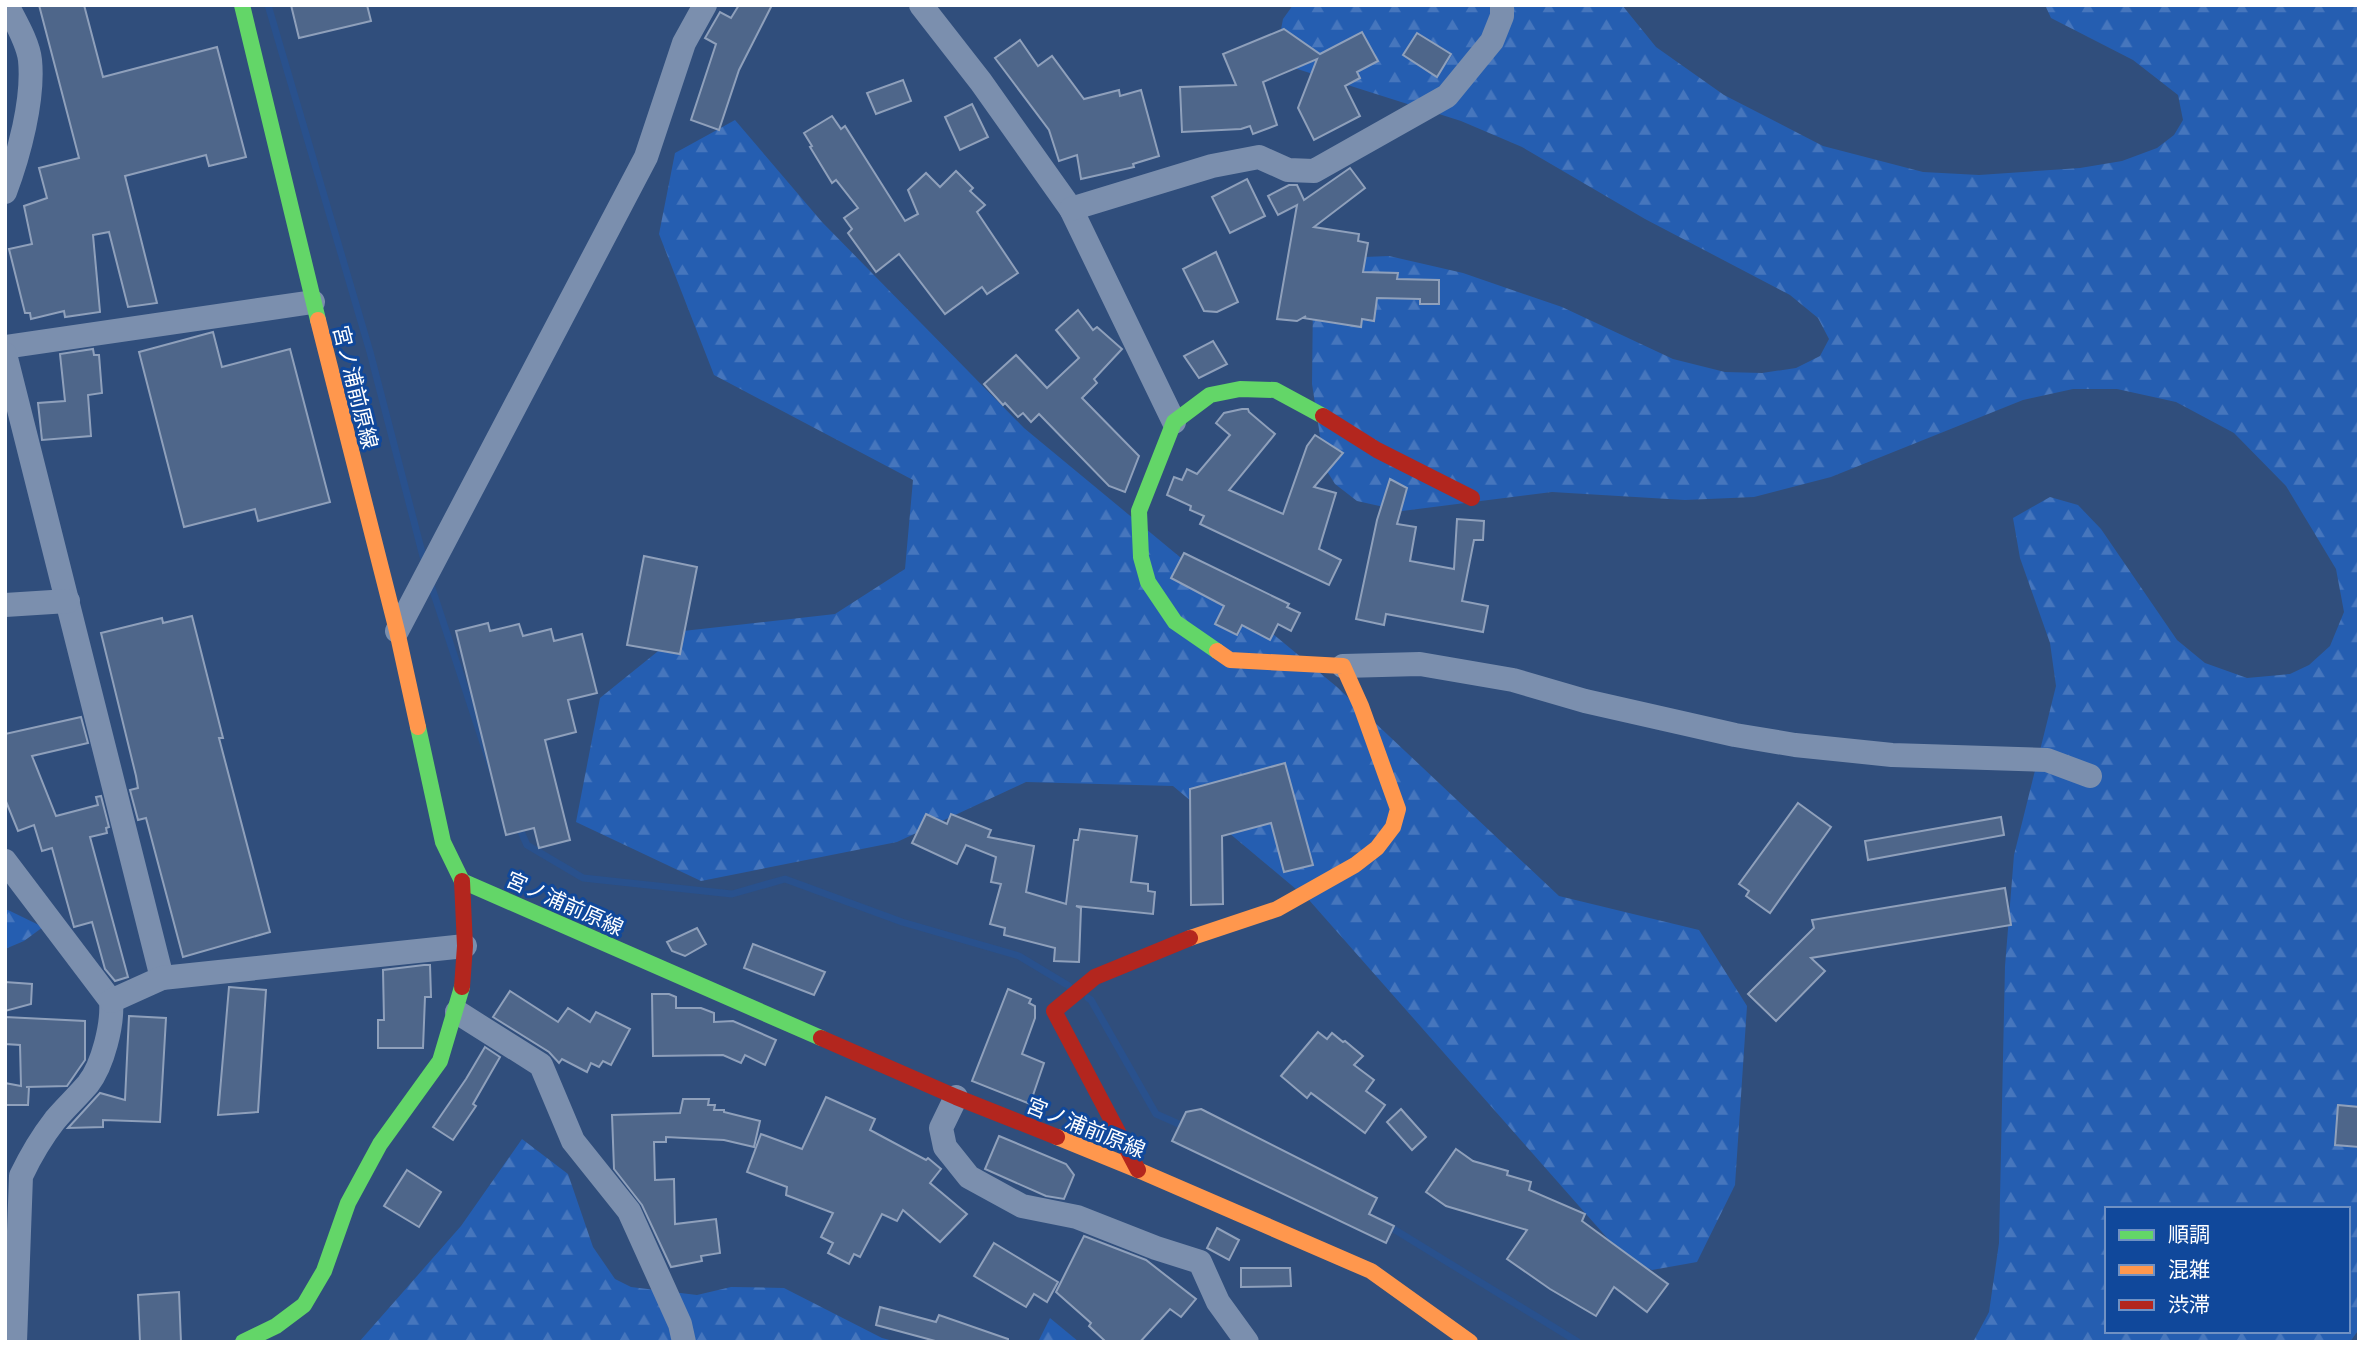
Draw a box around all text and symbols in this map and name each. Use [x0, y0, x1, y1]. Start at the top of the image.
street label: 宮ノ浦前原線 [327, 322, 385, 452]
street label: 宮ノ浦前原線 [502, 865, 628, 941]
street label: 宮ノ浦前原線 [1022, 1090, 1150, 1164]
legend [2105, 1207, 2350, 1333]
text: 順調 [2168, 1220, 2210, 1248]
text: 混雑 [2168, 1255, 2210, 1283]
text: 渋滞 [2168, 1290, 2210, 1318]

